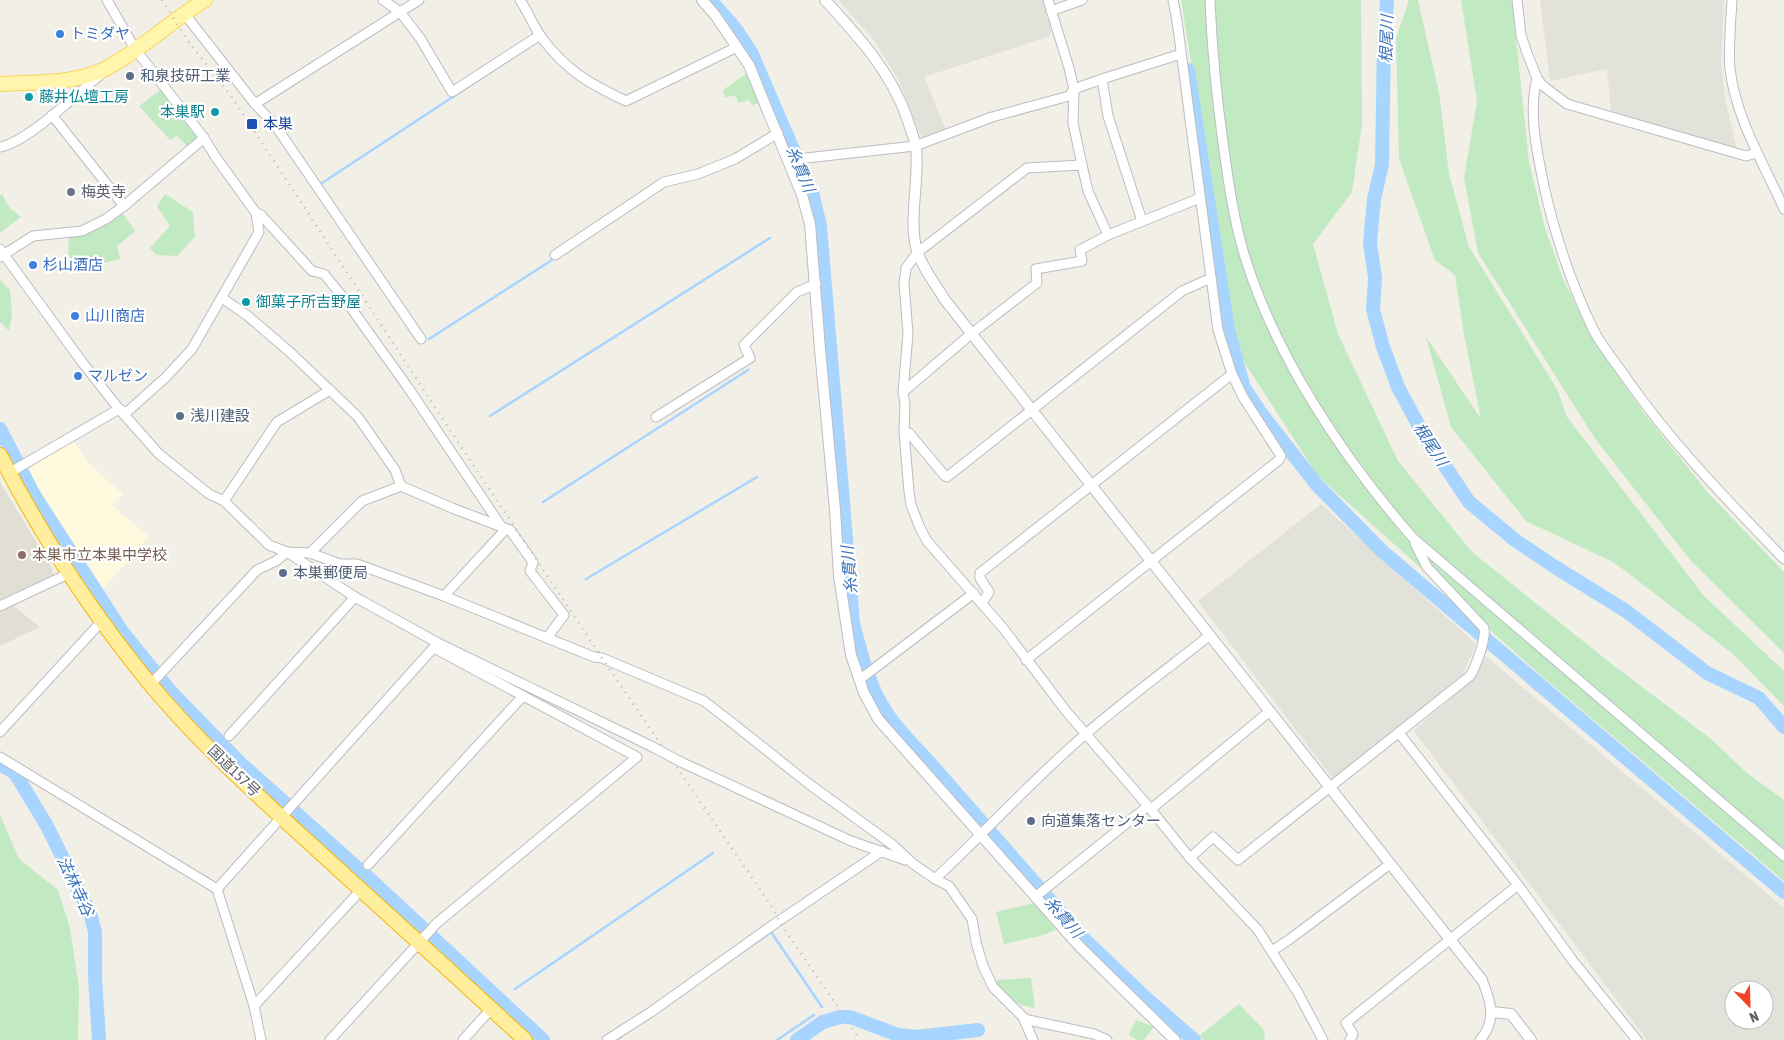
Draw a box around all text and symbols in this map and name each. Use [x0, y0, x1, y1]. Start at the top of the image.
water label: 根尾川 [1376, 13, 1396, 63]
place label: トミダヤ [70, 25, 130, 42]
marker: トミダヤ [54, 28, 66, 40]
place label: 和泉技研工業 [140, 67, 230, 84]
marker: 和泉技研工業 [124, 70, 136, 82]
place label: 藤井仏壇工房 [39, 88, 129, 105]
marker: 藤井仏壇工房 [23, 91, 35, 103]
place label: 本巣駅 [160, 103, 205, 120]
marker: 本巣駅 [209, 106, 221, 118]
place label: 本巣 [263, 115, 293, 132]
marker: 本巣 [245, 117, 259, 131]
water label: 糸貫川 [783, 143, 819, 196]
place label: 梅英寺 [81, 183, 126, 200]
marker: 梅英寺 [65, 186, 77, 198]
place label: 杉山酒店 [43, 256, 103, 273]
marker: 杉山酒店 [27, 259, 39, 271]
place label: 御菓子所吉野屋 [256, 293, 361, 310]
marker: 御菓子所吉野屋 [240, 296, 252, 308]
place label: 山川商店 [85, 307, 145, 324]
marker: 山川商店 [69, 310, 81, 322]
place label: マルゼン [88, 367, 148, 384]
marker: マルゼン [72, 370, 84, 382]
place label: 浅川建設 [190, 407, 250, 424]
marker: 浅川建設 [174, 410, 186, 422]
water label: 根尾川 [1410, 419, 1453, 471]
water label: 糸貫川 [838, 543, 860, 595]
place label: 本巣市立本巣中学校 [32, 546, 167, 563]
marker: 本巣市立本巣中学校 [16, 549, 28, 561]
place label: 本巣郵便局 [293, 564, 368, 581]
marker: 本巣郵便局 [277, 567, 289, 579]
street label: 国道157号 [205, 742, 264, 800]
place label: 向道集落センター [1041, 812, 1161, 829]
marker: 向道集落センター [1025, 815, 1037, 827]
water label: 法林寺谷 [54, 853, 99, 921]
water label: 糸貫川 [1041, 893, 1088, 943]
north arrow [1724, 980, 1774, 1030]
text: N [1747, 1008, 1761, 1026]

